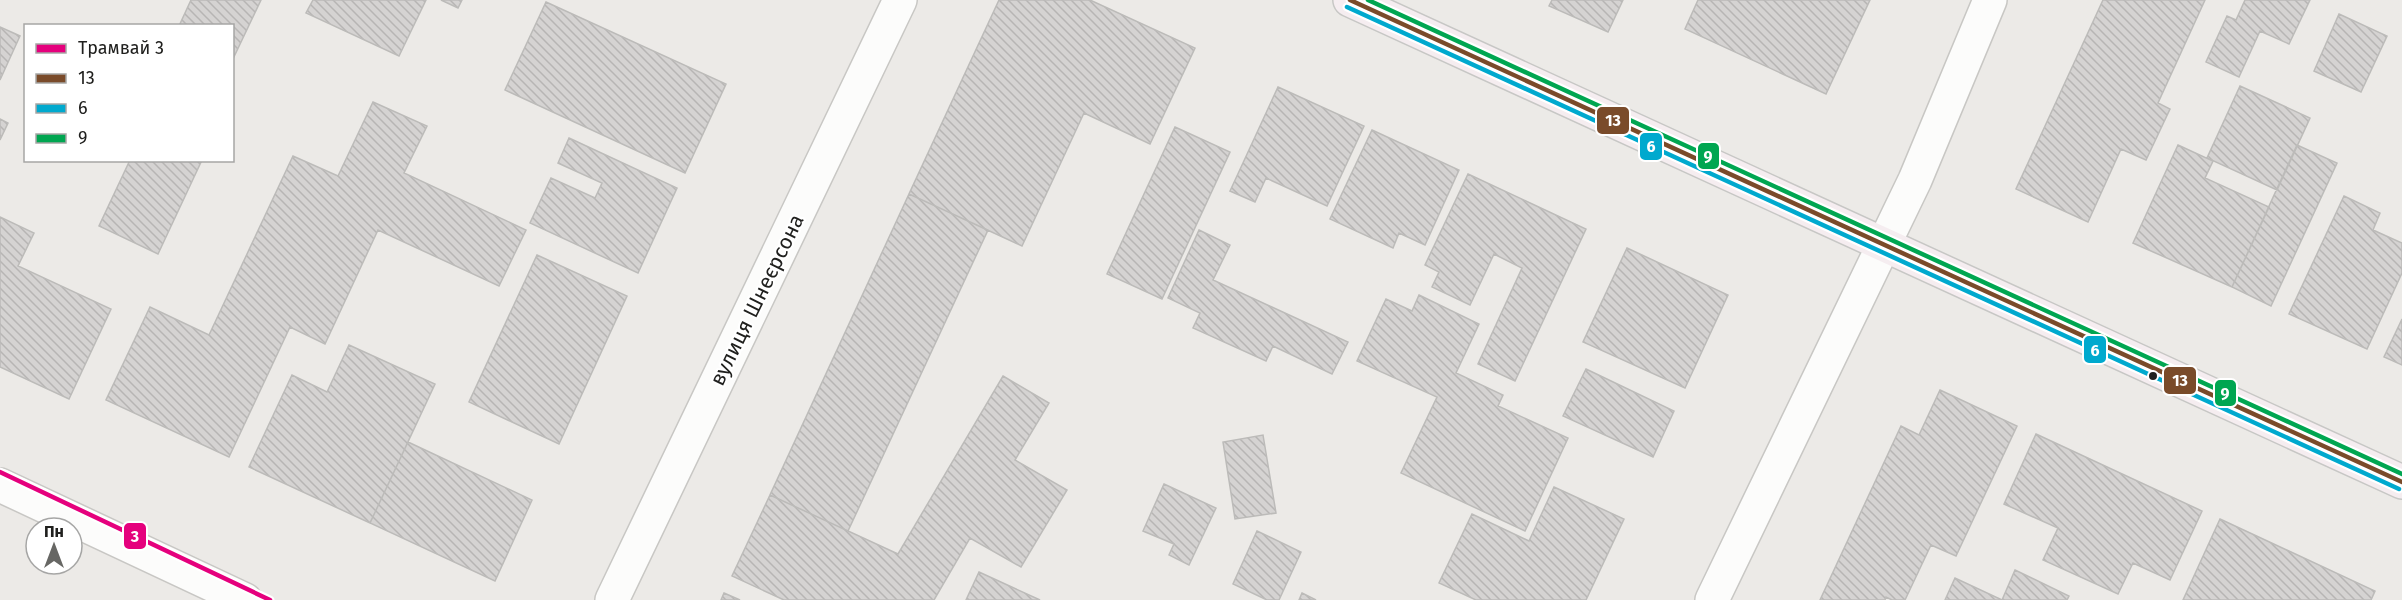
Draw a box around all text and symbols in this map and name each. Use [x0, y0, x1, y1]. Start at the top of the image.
legend [24, 24, 234, 162]
text: Трамвай 3 [78, 37, 164, 59]
text: 13 [78, 67, 95, 89]
text: 6 [78, 97, 88, 119]
line badge: 13 [1596, 106, 1630, 135]
text: 13 [1605, 111, 1621, 130]
text: 9 [78, 127, 87, 149]
line badge: 6 [1639, 132, 1663, 161]
text: 6 [1646, 137, 1656, 156]
line badge: 9 [1697, 142, 1720, 170]
text: 9 [1704, 147, 1713, 166]
street label: вулиця Шнеєрсона [704, 210, 810, 390]
line badge: 6 [2083, 335, 2107, 364]
text: 6 [2090, 341, 2100, 360]
line badge: 13 [2163, 366, 2197, 395]
unlabelled marker [2147, 370, 2159, 382]
text: 13 [2172, 371, 2188, 390]
line badge: 9 [2214, 379, 2237, 407]
text: 9 [2221, 384, 2230, 403]
north arrow [24, 516, 84, 576]
text: Пн [44, 522, 64, 541]
line badge: 3 [123, 522, 147, 550]
text: 3 [130, 527, 139, 546]

